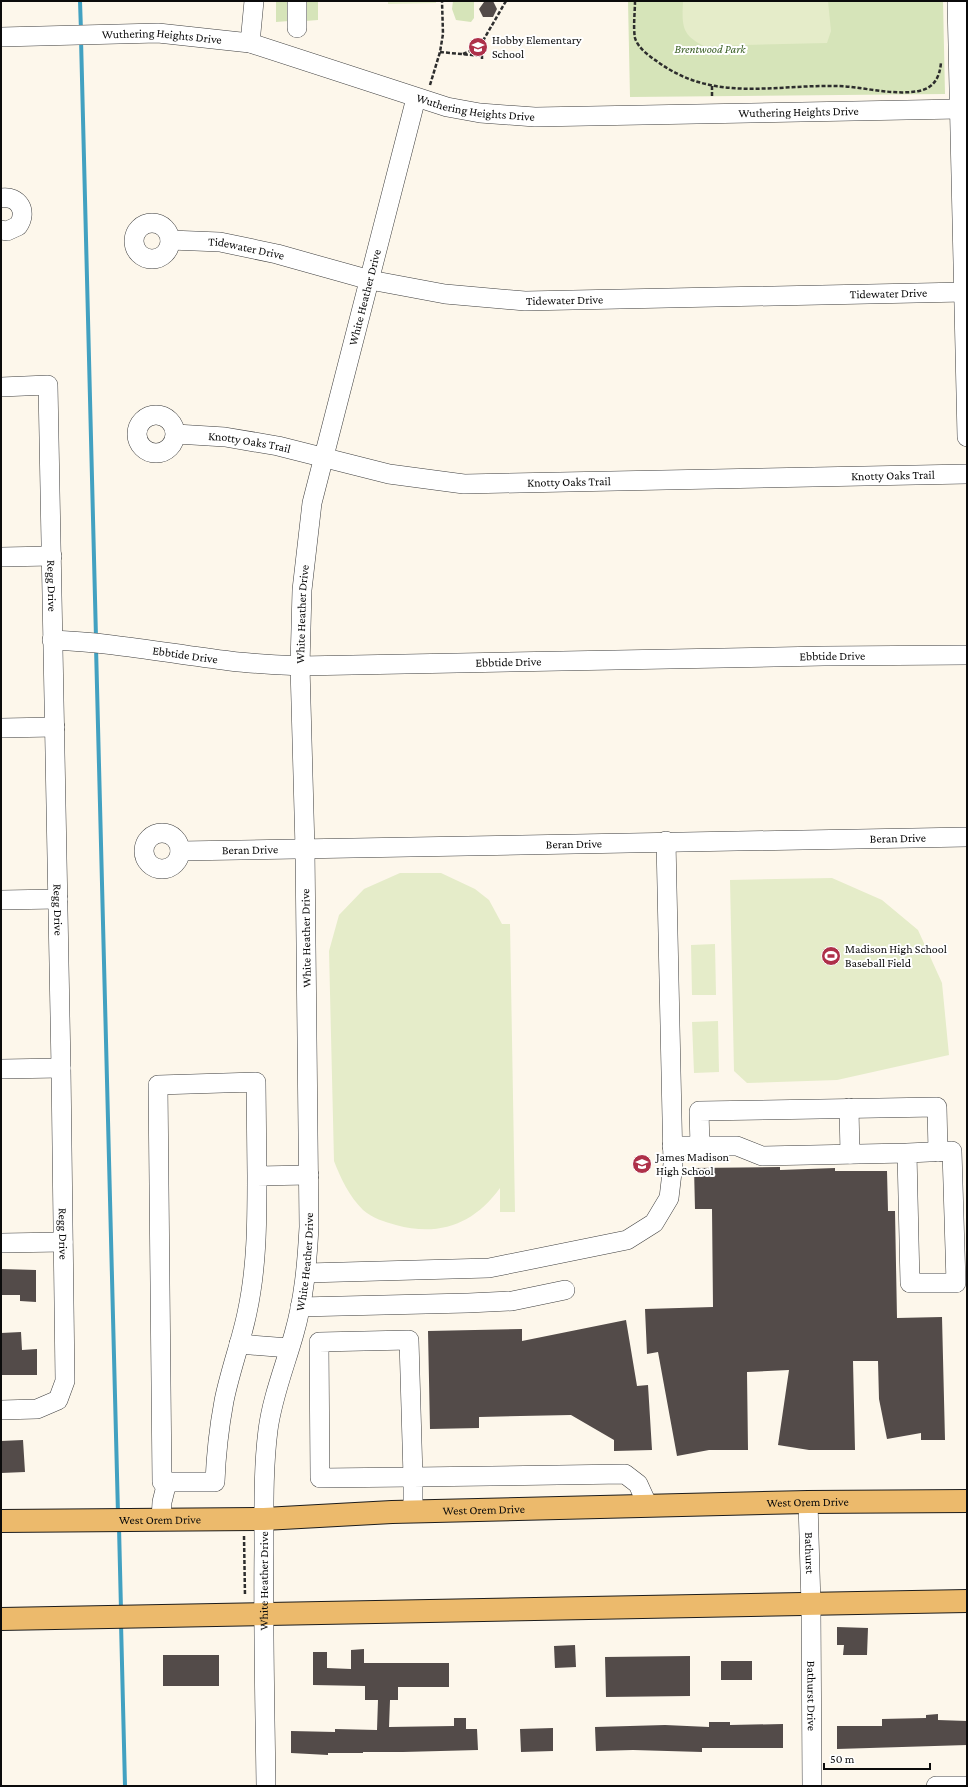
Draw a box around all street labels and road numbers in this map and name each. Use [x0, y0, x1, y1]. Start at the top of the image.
street label: Wuthering Heights Drive [102, 26, 223, 47]
street label: Wuthering Heights Drive [414, 90, 535, 124]
street label: Wuthering Heights Drive [738, 104, 859, 120]
street label: Tidewater Drive [208, 235, 286, 263]
street label: White Heather Drive [346, 248, 384, 347]
street label: Tidewater Drive [850, 286, 927, 301]
street label: Tidewater Drive [526, 292, 603, 308]
street label: Knotty Oaks Trail [208, 429, 292, 456]
street label: Knotty Oaks Trail [851, 468, 935, 483]
street label: Knotty Oaks Trail [527, 474, 611, 490]
street label: Regg Drive [44, 560, 59, 612]
street label: White Heather Drive [293, 564, 312, 664]
street label: Ebbtide Drive [151, 643, 219, 666]
street label: Ebbtide Drive [799, 649, 865, 663]
street label: Ebbtide Drive [475, 654, 542, 670]
street label: Beran Drive [870, 831, 926, 846]
street label: Beran Drive [546, 836, 602, 851]
street label: Beran Drive [222, 842, 278, 857]
street label: Regg Drive [50, 884, 65, 936]
street label: White Heather Drive [298, 888, 314, 988]
street label: Regg Drive [56, 1208, 70, 1260]
street label: White Heather Drive [293, 1212, 316, 1312]
street label: West Orem Drive [766, 1495, 849, 1510]
street label: West Orem Drive [443, 1502, 525, 1518]
street label: West Orem Drive [119, 1512, 201, 1527]
street label: White Heather Drive [257, 1531, 271, 1631]
street label: Bathurst [802, 1532, 817, 1575]
street label: Bathurst Drive [804, 1661, 819, 1731]

